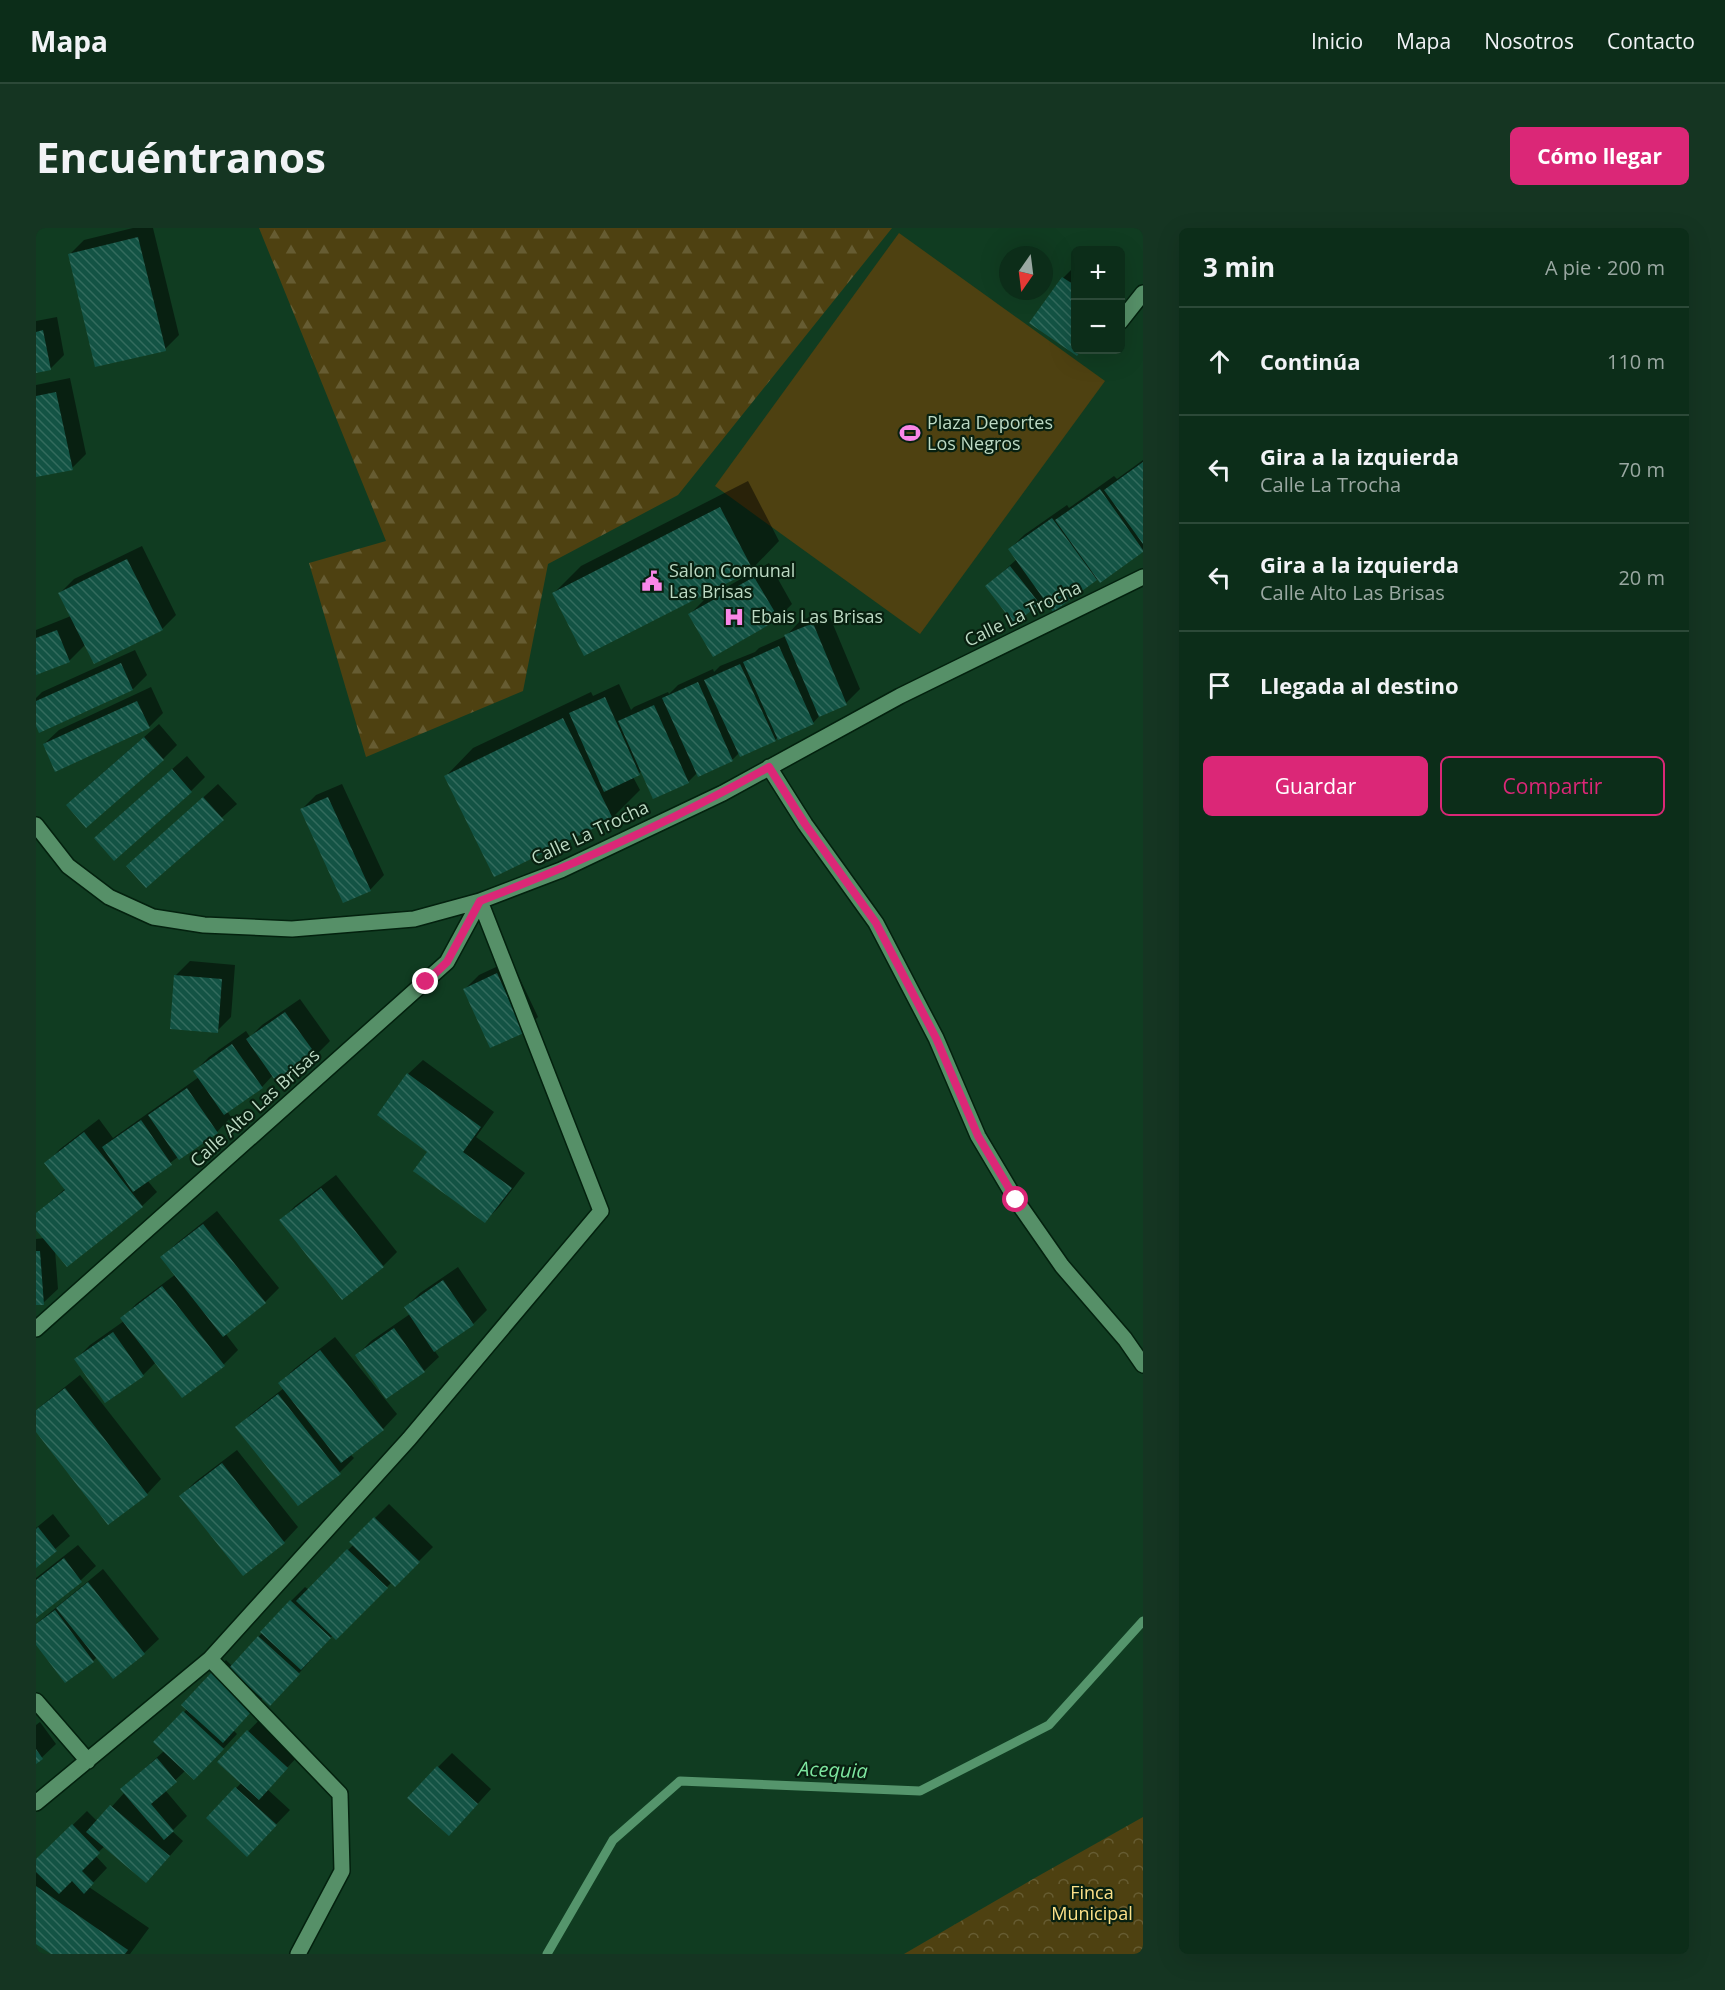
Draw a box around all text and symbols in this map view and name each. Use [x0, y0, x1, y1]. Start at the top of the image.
text: Mapa [30, 22, 108, 60]
text: Inicio [1311, 27, 1363, 55]
text: Mapa [1396, 27, 1451, 55]
text: Nosotros [1484, 27, 1574, 55]
text: Contacto [1607, 27, 1695, 55]
button: Cómo llegar [1510, 127, 1689, 185]
text: Encuéntranos [36, 128, 326, 185]
north arrow [999, 246, 1053, 300]
map controls [1071, 246, 1125, 354]
button: + [1071, 246, 1125, 300]
text: 3 min [1203, 249, 1275, 285]
text: A pie · 200 m [1545, 254, 1665, 281]
button: − [1071, 300, 1125, 354]
icon: ahead [1203, 345, 1236, 378]
text: Continúa [1260, 346, 1361, 376]
text: 110 m [1607, 348, 1665, 375]
place label: Plaza Deportes Los Negros [927, 410, 1053, 455]
sports icon: Plaza Deportes Los Negros [898, 421, 922, 445]
text: Gira a la izquierda [1260, 441, 1459, 471]
icon: left [1203, 453, 1236, 486]
text: 70 m [1618, 456, 1665, 483]
text: Calle La Trocha [1260, 471, 1401, 498]
text: Gira a la izquierda [1260, 549, 1459, 579]
place label: Salon Comunal Las Brisas [669, 558, 795, 603]
icon: left [1203, 561, 1236, 594]
text: 20 m [1618, 564, 1665, 591]
public building icon: Salon Comunal Las Brisas [640, 569, 664, 593]
street label: Calle La Trocha [960, 574, 1085, 652]
text: Calle Alto Las Brisas [1260, 579, 1445, 606]
place label: Ebais Las Brisas [751, 604, 883, 628]
hospital icon: Ebais Las Brisas [722, 605, 746, 629]
icon: arrive [1203, 669, 1236, 702]
text: Llegada al destino [1260, 670, 1459, 700]
button: Guardar [1203, 756, 1428, 816]
button: Compartir [1440, 756, 1665, 816]
street label: Calle La Trocha [527, 794, 652, 870]
route end [412, 968, 438, 994]
street label: Calle Alto Las Brisas [184, 1043, 324, 1172]
route start [1002, 1186, 1028, 1212]
water label: Acequia [796, 1755, 868, 1784]
park label: Finca Municipal [1051, 1880, 1133, 1925]

